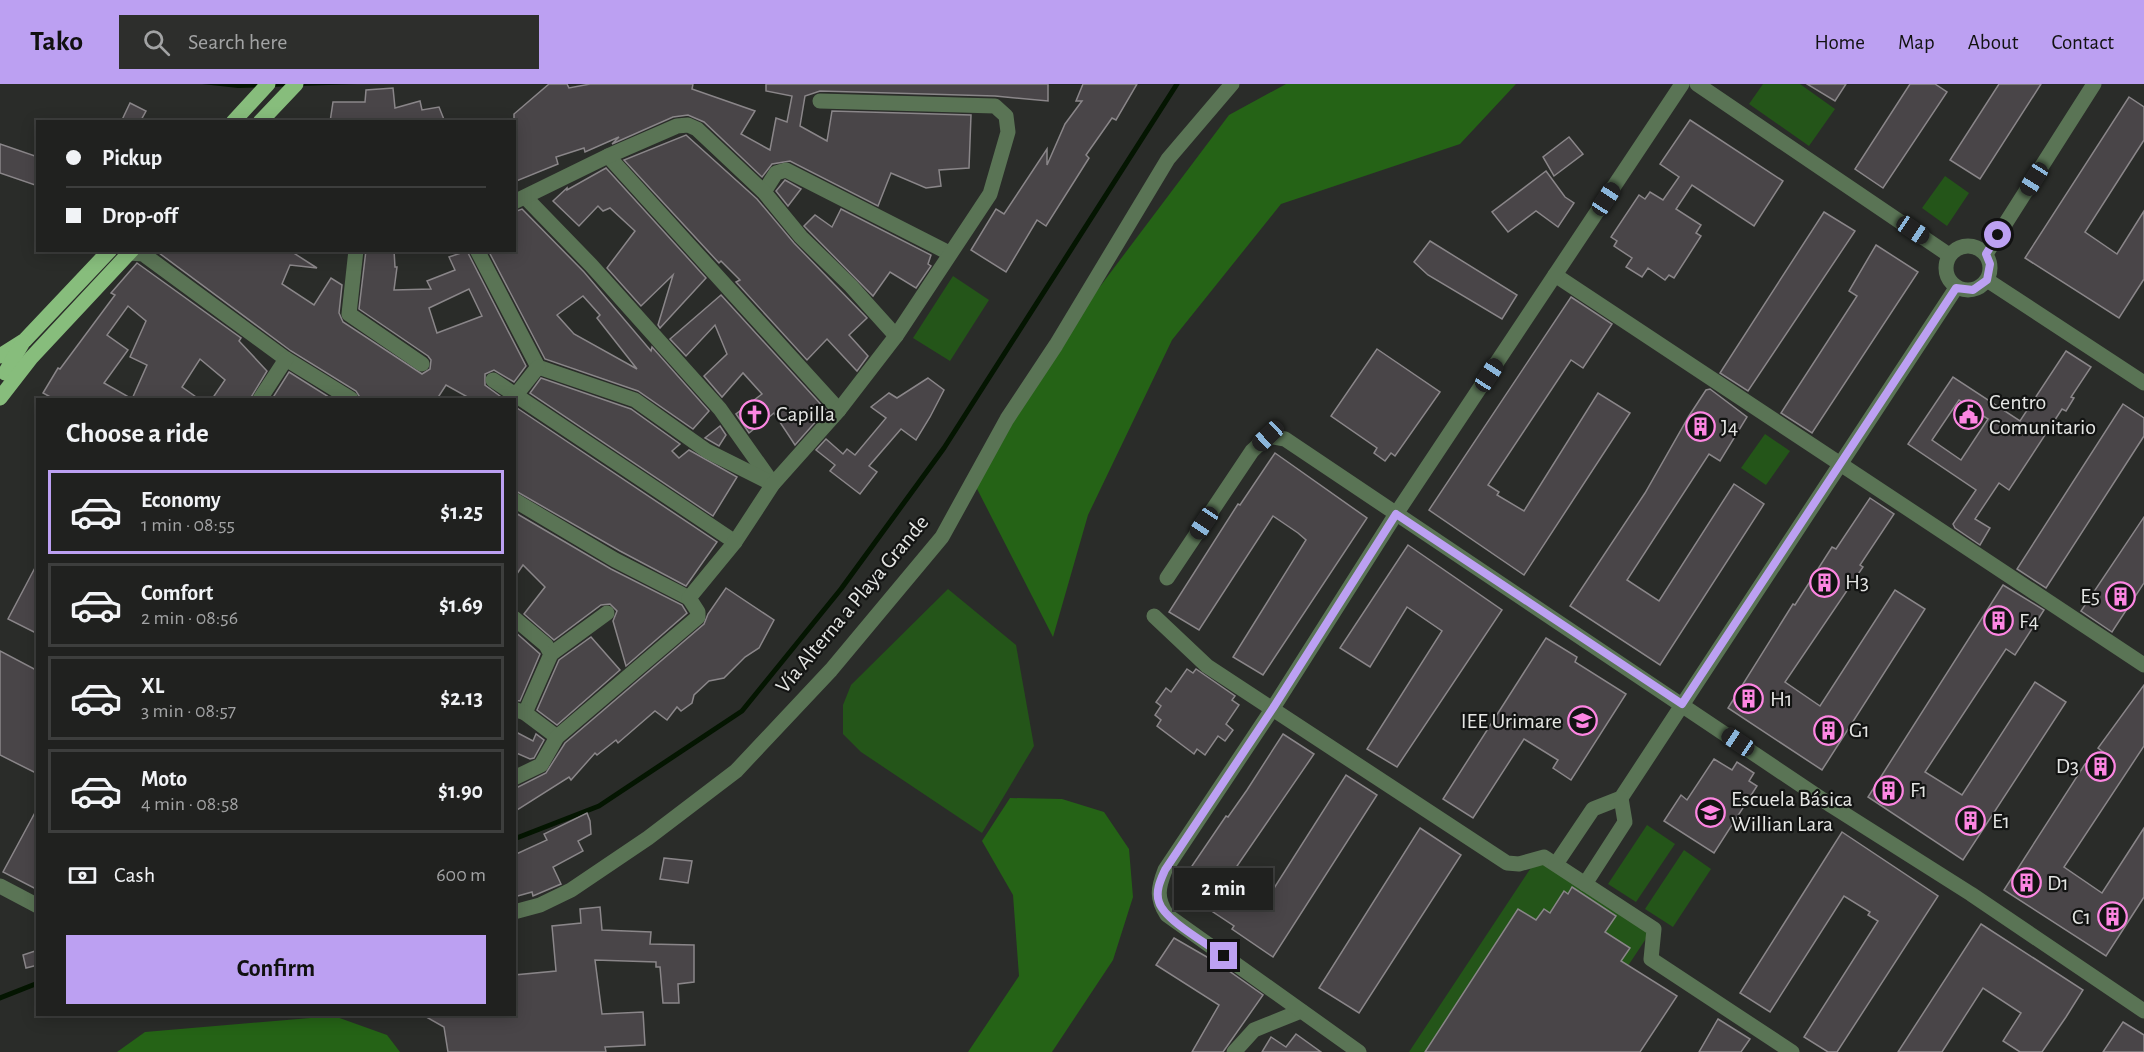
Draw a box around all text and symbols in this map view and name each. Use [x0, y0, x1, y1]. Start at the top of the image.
search box [119, 15, 539, 69]
icon: search [140, 26, 173, 59]
text: Tako [30, 28, 83, 56]
text: Search here [188, 31, 288, 53]
text: Home [1814, 32, 1865, 53]
text: Map [1898, 32, 1935, 53]
text: About [1968, 32, 2018, 53]
text: Contact [2051, 32, 2114, 53]
text: Pickup [102, 147, 162, 169]
car [2017, 159, 2051, 199]
car [1589, 179, 1623, 219]
text: Drop-off [102, 205, 178, 227]
car [1893, 212, 1933, 248]
route start [1984, 221, 2011, 248]
car [1472, 355, 1506, 395]
place label: Centro Comunitario [1989, 391, 2096, 438]
church icon: Capilla [739, 398, 771, 430]
public building icon: Centro Comunitario [1952, 399, 1984, 431]
place label: Capilla [776, 403, 835, 425]
building icon: J4 [1684, 411, 1716, 443]
place label: J4 [1721, 416, 1738, 438]
car [1249, 417, 1287, 455]
text: Choose a ride [66, 420, 209, 447]
icon: car [69, 485, 123, 539]
text: Economy [141, 489, 221, 511]
text: $1.25 [440, 501, 483, 523]
car [1186, 503, 1222, 543]
street label: Vía Alterna a Playa Grande [771, 511, 933, 697]
text: 1 min · 08:55 [141, 515, 235, 535]
building icon: H3 [1808, 566, 1840, 598]
place label: H3 [1845, 571, 1869, 593]
icon: car [69, 578, 123, 632]
building icon: E5 [2105, 580, 2137, 612]
text: Comfort [141, 582, 213, 604]
place label: E5 [2080, 585, 2100, 607]
text: $1.69 [439, 594, 483, 616]
building icon: F4 [1982, 605, 2014, 637]
text: 2 min · 08:56 [141, 608, 238, 628]
place label: F4 [2019, 610, 2039, 632]
icon: car [69, 671, 123, 725]
text: XL [141, 675, 164, 697]
building icon: H1 [1733, 683, 1765, 715]
text: $2.13 [440, 687, 483, 709]
place label: H1 [1770, 688, 1793, 710]
text: 3 min · 08:57 [141, 701, 236, 721]
school or university icon: IEE Urimare [1567, 705, 1599, 737]
place label: IEE Urimare [1461, 710, 1562, 732]
building icon: G1 [1812, 714, 1844, 746]
place label: G1 [1849, 719, 1870, 741]
car [1718, 724, 1758, 760]
building icon: D3 [2084, 750, 2116, 782]
place label: D3 [2056, 755, 2079, 777]
icon: car [69, 764, 123, 818]
text: Moto [141, 768, 187, 790]
building icon: F1 [1873, 774, 1905, 806]
place label: F1 [1910, 779, 1927, 801]
text: $1.90 [438, 780, 483, 802]
place label: Escuela Básica Willian Lara [1731, 788, 1853, 835]
text: 4 min · 08:58 [141, 794, 239, 814]
school or university icon: Escuela Básica Willian Lara [1694, 796, 1726, 828]
building icon: E1 [1955, 805, 1987, 837]
place label: E1 [1992, 810, 2010, 832]
icon: cash [66, 859, 99, 892]
text: Cash [114, 864, 155, 886]
text: 600 m [436, 865, 486, 885]
building icon: D1 [2010, 867, 2042, 899]
callout: 2 min [1174, 869, 1274, 911]
place label: D1 [2047, 872, 2069, 894]
text: 2 min [1201, 879, 1246, 899]
building icon: C1 [2096, 901, 2128, 933]
place label: C1 [2072, 906, 2091, 928]
button: Confirm [66, 935, 486, 1004]
route end [1210, 942, 1237, 969]

